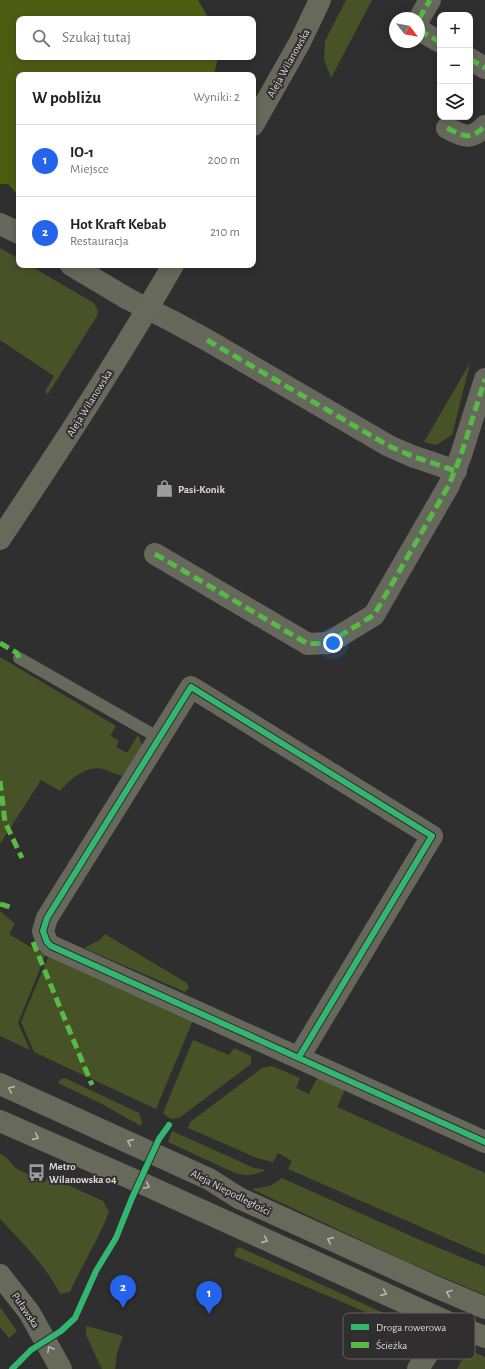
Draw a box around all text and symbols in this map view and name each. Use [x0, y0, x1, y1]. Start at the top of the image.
north arrow [389, 12, 425, 48]
map controls [437, 12, 473, 120]
button: + [437, 12, 473, 48]
search box [16, 16, 256, 60]
icon: search [30, 27, 52, 49]
street label: Aleja Wilanowska [265, 27, 312, 99]
text: Szukaj tutaj [62, 30, 131, 45]
button: − [437, 48, 473, 84]
button: layers [437, 84, 473, 120]
text: W pobliżu [32, 89, 101, 106]
text: Wyniki: 2 [193, 91, 240, 104]
text: IO-1 [70, 145, 94, 160]
text: 1 [43, 154, 47, 167]
text: 200 m [208, 154, 240, 167]
text: Miejsce [70, 163, 109, 176]
text: Hot Kraft Kebab [70, 217, 166, 232]
text: 2 [42, 226, 48, 239]
text: 210 m [210, 226, 240, 239]
text: Restauracja [70, 235, 129, 248]
street label: Aleja Wilanowska [65, 368, 114, 439]
shop icon: Pasi-Konik [155, 479, 175, 499]
place label: Pasi-Konik [178, 484, 225, 495]
your location [323, 633, 343, 653]
one-way arrow [8, 1086, 16, 1094]
one-way arrow [31, 1132, 39, 1140]
one-way arrow [126, 1139, 133, 1147]
place label: Metro Wilanowska 04 [49, 1161, 117, 1185]
bus stop icon: Metro Wilanowska 04 [26, 1162, 46, 1182]
street label: Aleja Niepodległości [189, 1168, 273, 1217]
one-way arrow [143, 1181, 151, 1189]
one-way arrow [261, 1235, 269, 1243]
one-way arrow [327, 1236, 334, 1244]
pin: 2 [110, 1275, 136, 1308]
pin: 1 [196, 1281, 222, 1314]
one-way arrow [380, 1288, 388, 1296]
street label: Puławska [10, 1290, 41, 1330]
one-way arrow [446, 1290, 454, 1298]
legend [343, 1313, 475, 1359]
text: Droga rowerowa [376, 1322, 446, 1333]
text: Ścieżka [376, 1339, 407, 1351]
one-way arrow [47, 1346, 54, 1353]

